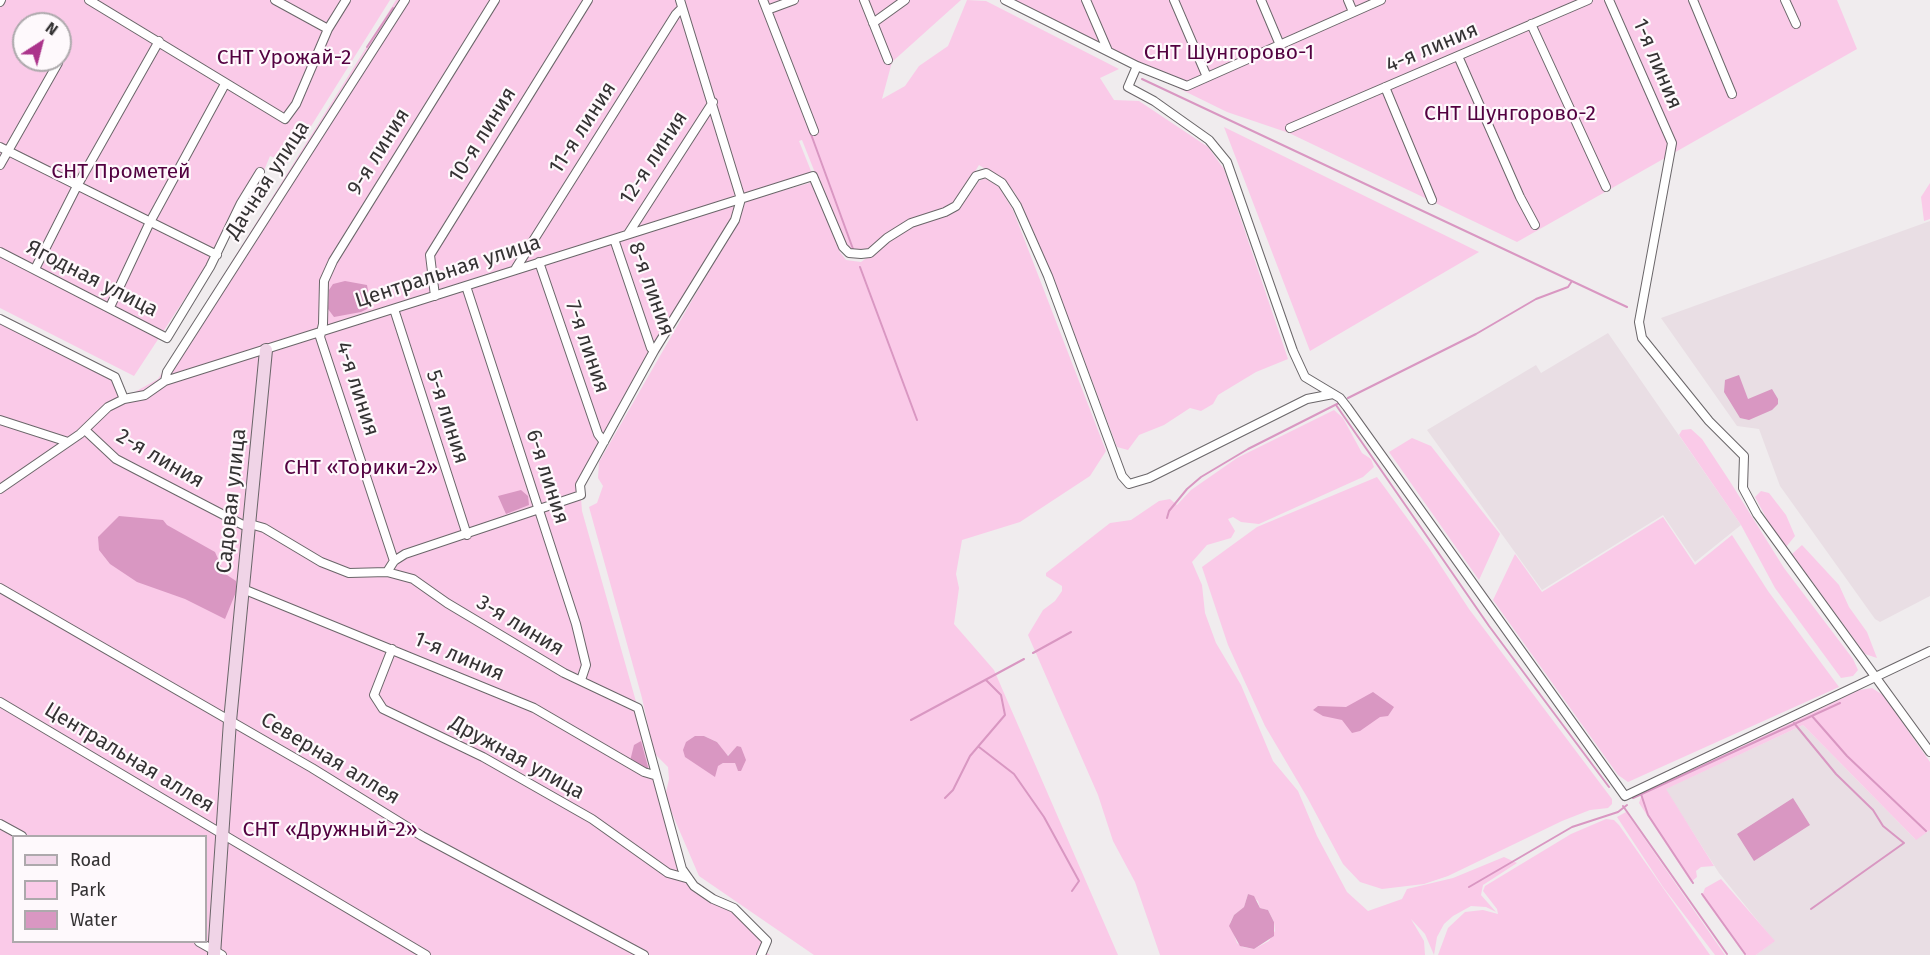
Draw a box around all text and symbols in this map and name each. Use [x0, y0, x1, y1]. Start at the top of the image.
north arrow [12, 12, 72, 72]
street label: 1-я линия [1627, 15, 1687, 113]
street label: 4-я линия [1382, 17, 1482, 79]
text: N [42, 18, 62, 39]
park label: СНТ Шунгорово-1 [1144, 40, 1314, 66]
park label: СНТ Урожай-2 [217, 45, 351, 71]
street label: 11-я линия [544, 77, 622, 179]
street label: 10-я линия [444, 83, 522, 187]
park label: СНТ Шунгорово-2 [1424, 101, 1596, 127]
street label: 9-я линия [342, 104, 416, 200]
street label: 12-я линия [615, 107, 693, 209]
street label: Дачная улица [221, 116, 315, 244]
park label: СНТ Прометей [51, 159, 191, 185]
street label: Центральная улица [352, 230, 544, 314]
street label: Ягодная улица [22, 235, 162, 323]
street label: 8-я линия [622, 239, 680, 339]
street label: 7-я линия [559, 298, 615, 396]
street label: 4-я линия [330, 339, 384, 439]
street label: 5-я линия [420, 367, 474, 467]
street label: 2-я линия [112, 424, 208, 494]
street label: Садовая улица [212, 427, 252, 575]
street label: 6-я линия [520, 427, 574, 527]
park label: СНТ «Торики-2» [284, 455, 438, 481]
street label: 3-я линия [472, 590, 568, 662]
street label: 1-я линия [410, 627, 508, 687]
street label: Центральная аллея [40, 697, 218, 819]
street label: Северная аллея [256, 708, 404, 810]
street label: Дружная улица [445, 711, 589, 805]
park label: СНТ «Дружный-2» [242, 817, 418, 843]
legend [12, 835, 207, 943]
text: Road [70, 849, 112, 871]
text: Park [70, 879, 105, 901]
text: Water [70, 909, 117, 931]

